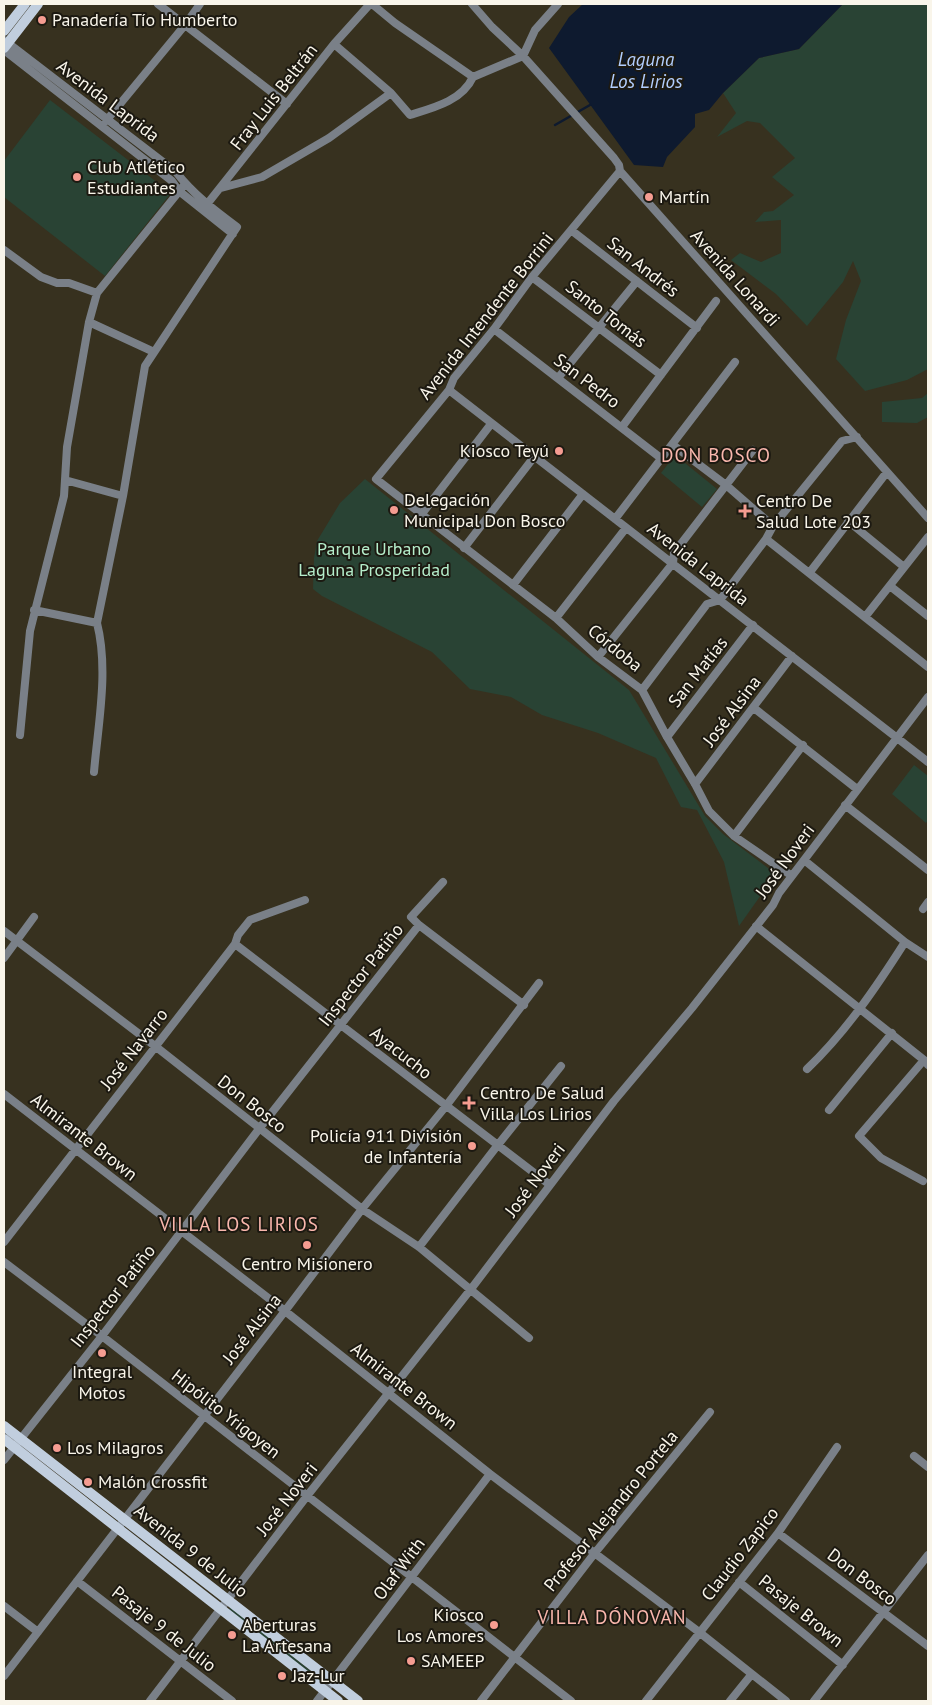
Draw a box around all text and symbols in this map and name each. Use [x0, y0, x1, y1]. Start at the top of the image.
place label: Panadería Tío Humberto [52, 8, 237, 31]
marker: Panadería Tío Humberto [36, 14, 48, 26]
street label: Fray Luis Beltrán [225, 39, 322, 154]
water label: Laguna Los Lirios [609, 47, 683, 93]
street label: Avenida Laprida [52, 54, 164, 147]
place label: Club Atlético Estudiantes [87, 155, 185, 199]
marker: Club Atlético Estudiantes [71, 171, 83, 183]
place label: Martín [659, 185, 710, 208]
marker: Martín [643, 191, 655, 203]
street label: Avenida Lonardi [686, 224, 785, 331]
street label: Avenida Intendente Borrini [413, 227, 558, 404]
street label: San Andrés [603, 231, 684, 302]
street label: Santo Tomás [561, 275, 651, 352]
street label: San Pedro [550, 348, 625, 413]
place label: Kiosco Teyú [460, 439, 549, 462]
district label: DON BOSCO [661, 443, 771, 467]
marker: Kiosco Teyú [553, 445, 565, 457]
place label: Delegación Municipal Don Bosco [404, 488, 565, 532]
place label: Centro De Salud Lote 203 [756, 489, 871, 533]
marker: Delegación Municipal Don Bosco [388, 504, 400, 516]
marker: Centro De Salud Lote 203 [738, 504, 752, 518]
street label: Avenida Laprida [643, 517, 754, 610]
park label: Parque Urbano Laguna Prosperidad [298, 537, 450, 581]
street label: Córdoba [583, 619, 647, 677]
street label: San Matías [663, 632, 732, 712]
street label: José Alsina [697, 671, 766, 751]
street label: José Noveri [749, 819, 819, 903]
street label: Inspector Patiño [313, 918, 408, 1031]
street label: José Navarro [94, 1003, 173, 1095]
street label: Ayacucho [366, 1021, 437, 1084]
street label: Don Bosco [213, 1070, 291, 1138]
place label: Centro De Salud Villa Los Lirios [479, 1081, 604, 1125]
street label: Almirante Brown [26, 1088, 142, 1185]
marker: Centro De Salud Villa Los Lirios [462, 1096, 476, 1110]
place label: Policía 911 División de Infantería [310, 1124, 462, 1168]
street label: José Noveri [499, 1138, 570, 1222]
marker: Policía 911 División de Infantería [466, 1140, 478, 1152]
district label: VILLA LOS LIRIOS [158, 1212, 319, 1236]
street label: Inspector Patiño [65, 1239, 160, 1352]
marker: Centro Misionero [301, 1239, 313, 1251]
place label: Centro Misionero [241, 1252, 373, 1275]
street label: José Alsina [216, 1289, 286, 1369]
street label: Almirante Brown [346, 1337, 462, 1434]
marker: Integral Motos [96, 1347, 108, 1359]
place label: Integral Motos [72, 1360, 133, 1404]
street label: Hipólito Yrigoyen [167, 1364, 285, 1463]
street label: Profesor Alejandro Portela [538, 1425, 683, 1596]
place label: Los Milagros [67, 1436, 164, 1459]
marker: Los Milagros [51, 1442, 63, 1454]
street label: José Noveri [250, 1458, 322, 1541]
place label: Malón Crossfit [98, 1470, 207, 1493]
marker: Malón Crossfit [82, 1476, 94, 1488]
street label: Avenida 9 de Julio [130, 1499, 253, 1602]
street label: Claudio Zapico [696, 1502, 783, 1605]
street label: Olaf With [368, 1533, 430, 1605]
street label: Don Bosco [823, 1543, 902, 1610]
street label: Pasaje Brown [754, 1569, 848, 1652]
street label: Pasaje 9 de Julio [107, 1581, 221, 1677]
place label: Kiosco Los Amores [397, 1603, 484, 1647]
district label: VILLA DÓNOVAN [536, 1605, 687, 1629]
place label: Aberturas La Artesana [242, 1613, 332, 1657]
marker: Kiosco Los Amores [488, 1619, 500, 1631]
marker: Aberturas La Artesana [226, 1629, 238, 1641]
place label: SAMEEP [421, 1649, 485, 1672]
marker: SAMEEP [405, 1655, 417, 1667]
place label: Jaz-Lur [291, 1664, 345, 1687]
marker: Jaz-Lur [276, 1670, 288, 1682]

